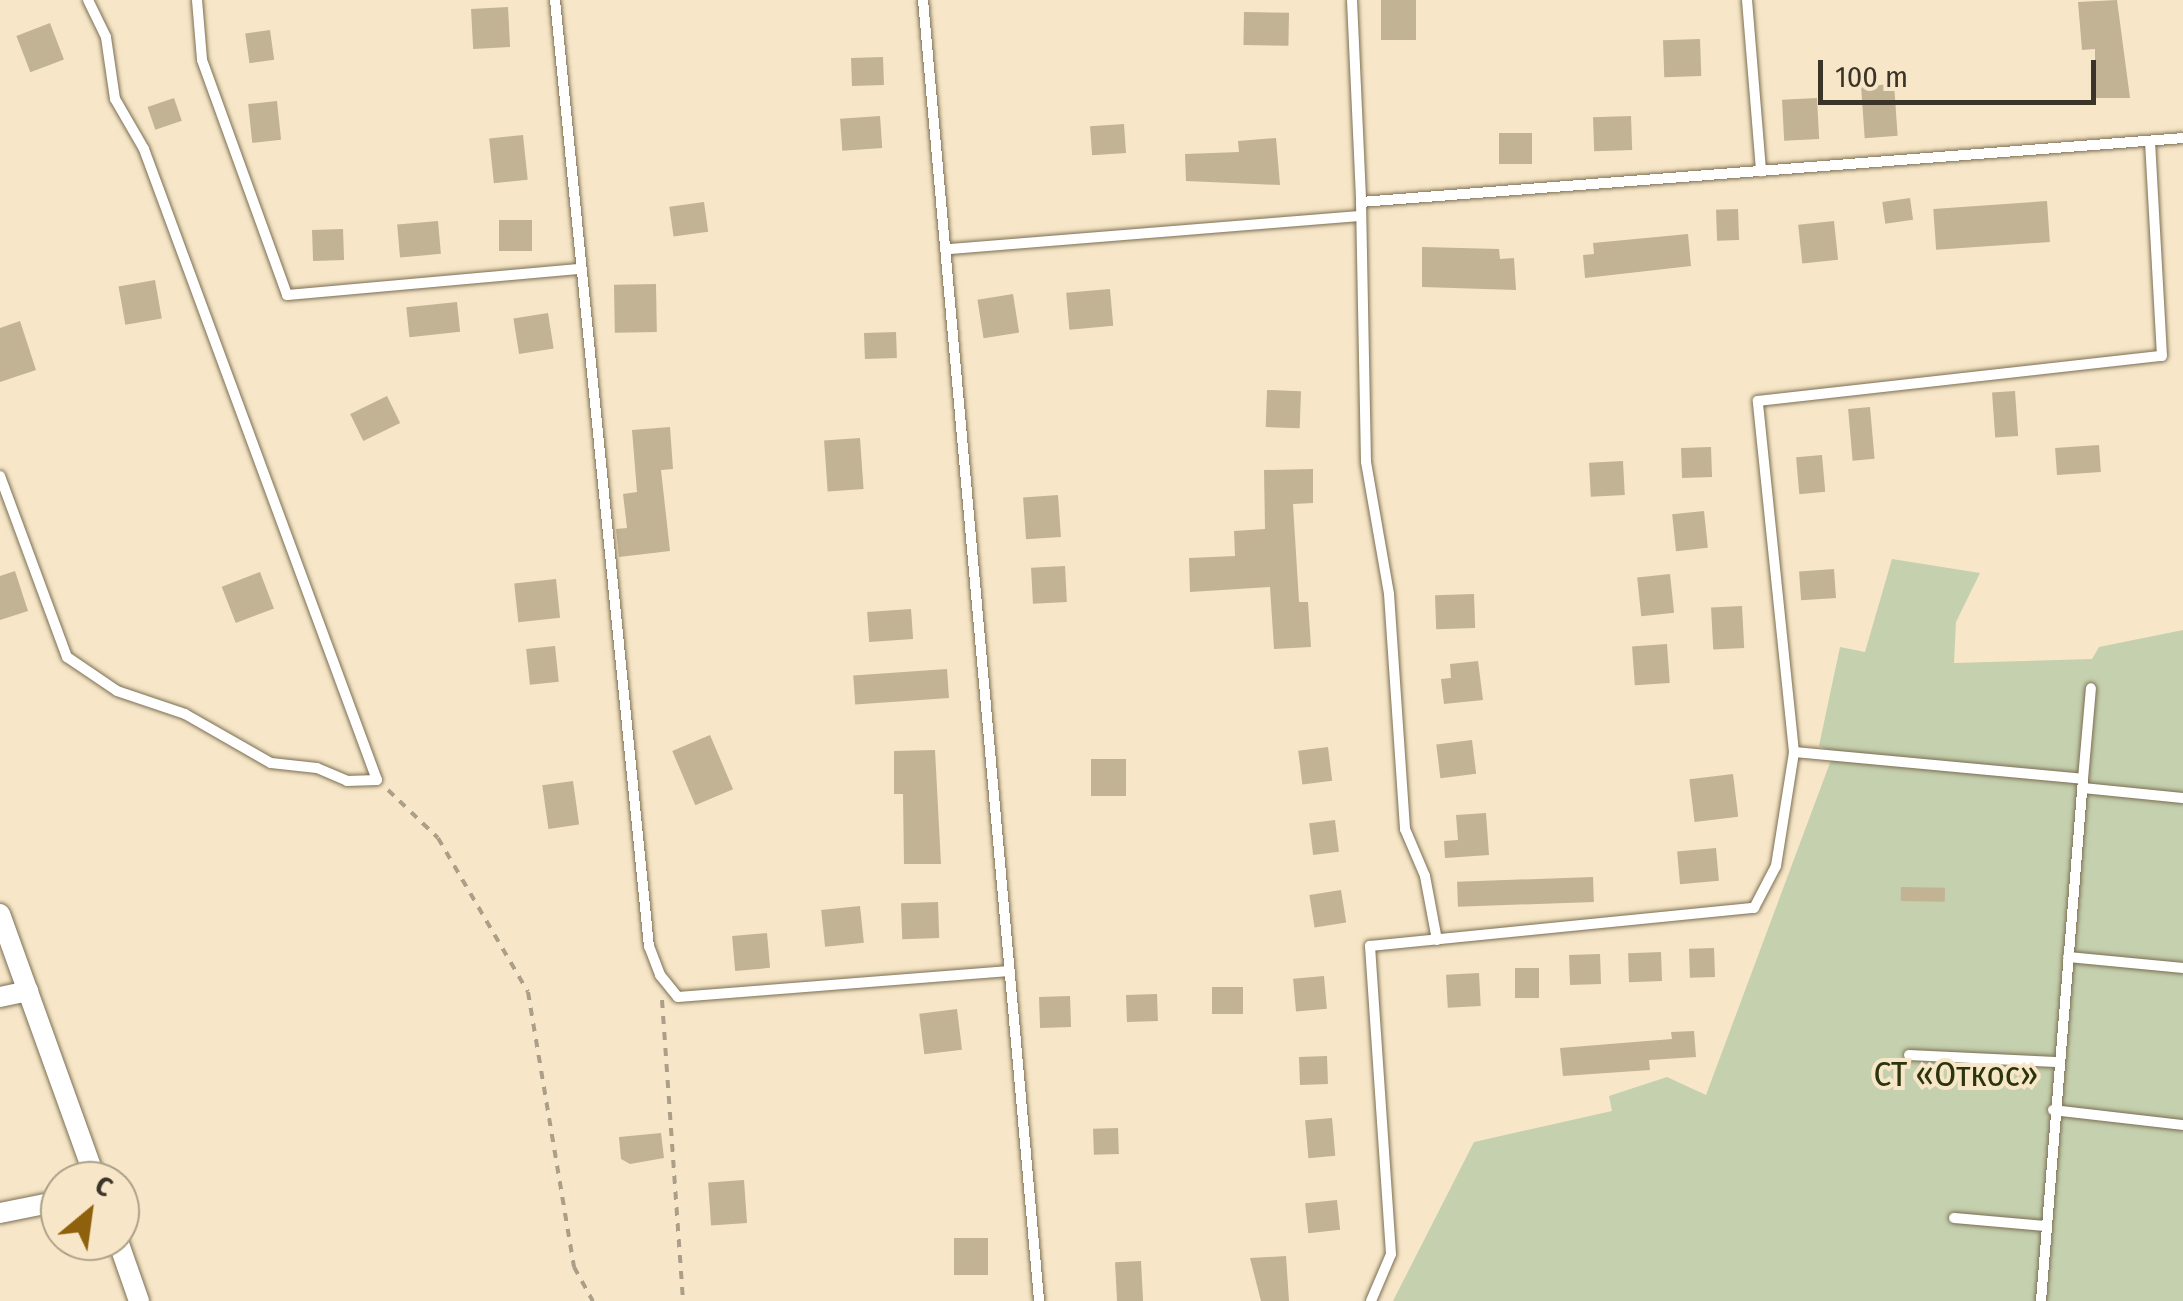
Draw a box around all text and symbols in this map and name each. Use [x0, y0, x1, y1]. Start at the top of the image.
scale bar [1823, 40, 2100, 102]
text: 100 m [1835, 59, 1908, 95]
park label: СТ «Откос» [1873, 1053, 2039, 1095]
north arrow [40, 1161, 140, 1261]
text: С [89, 1168, 118, 1204]

